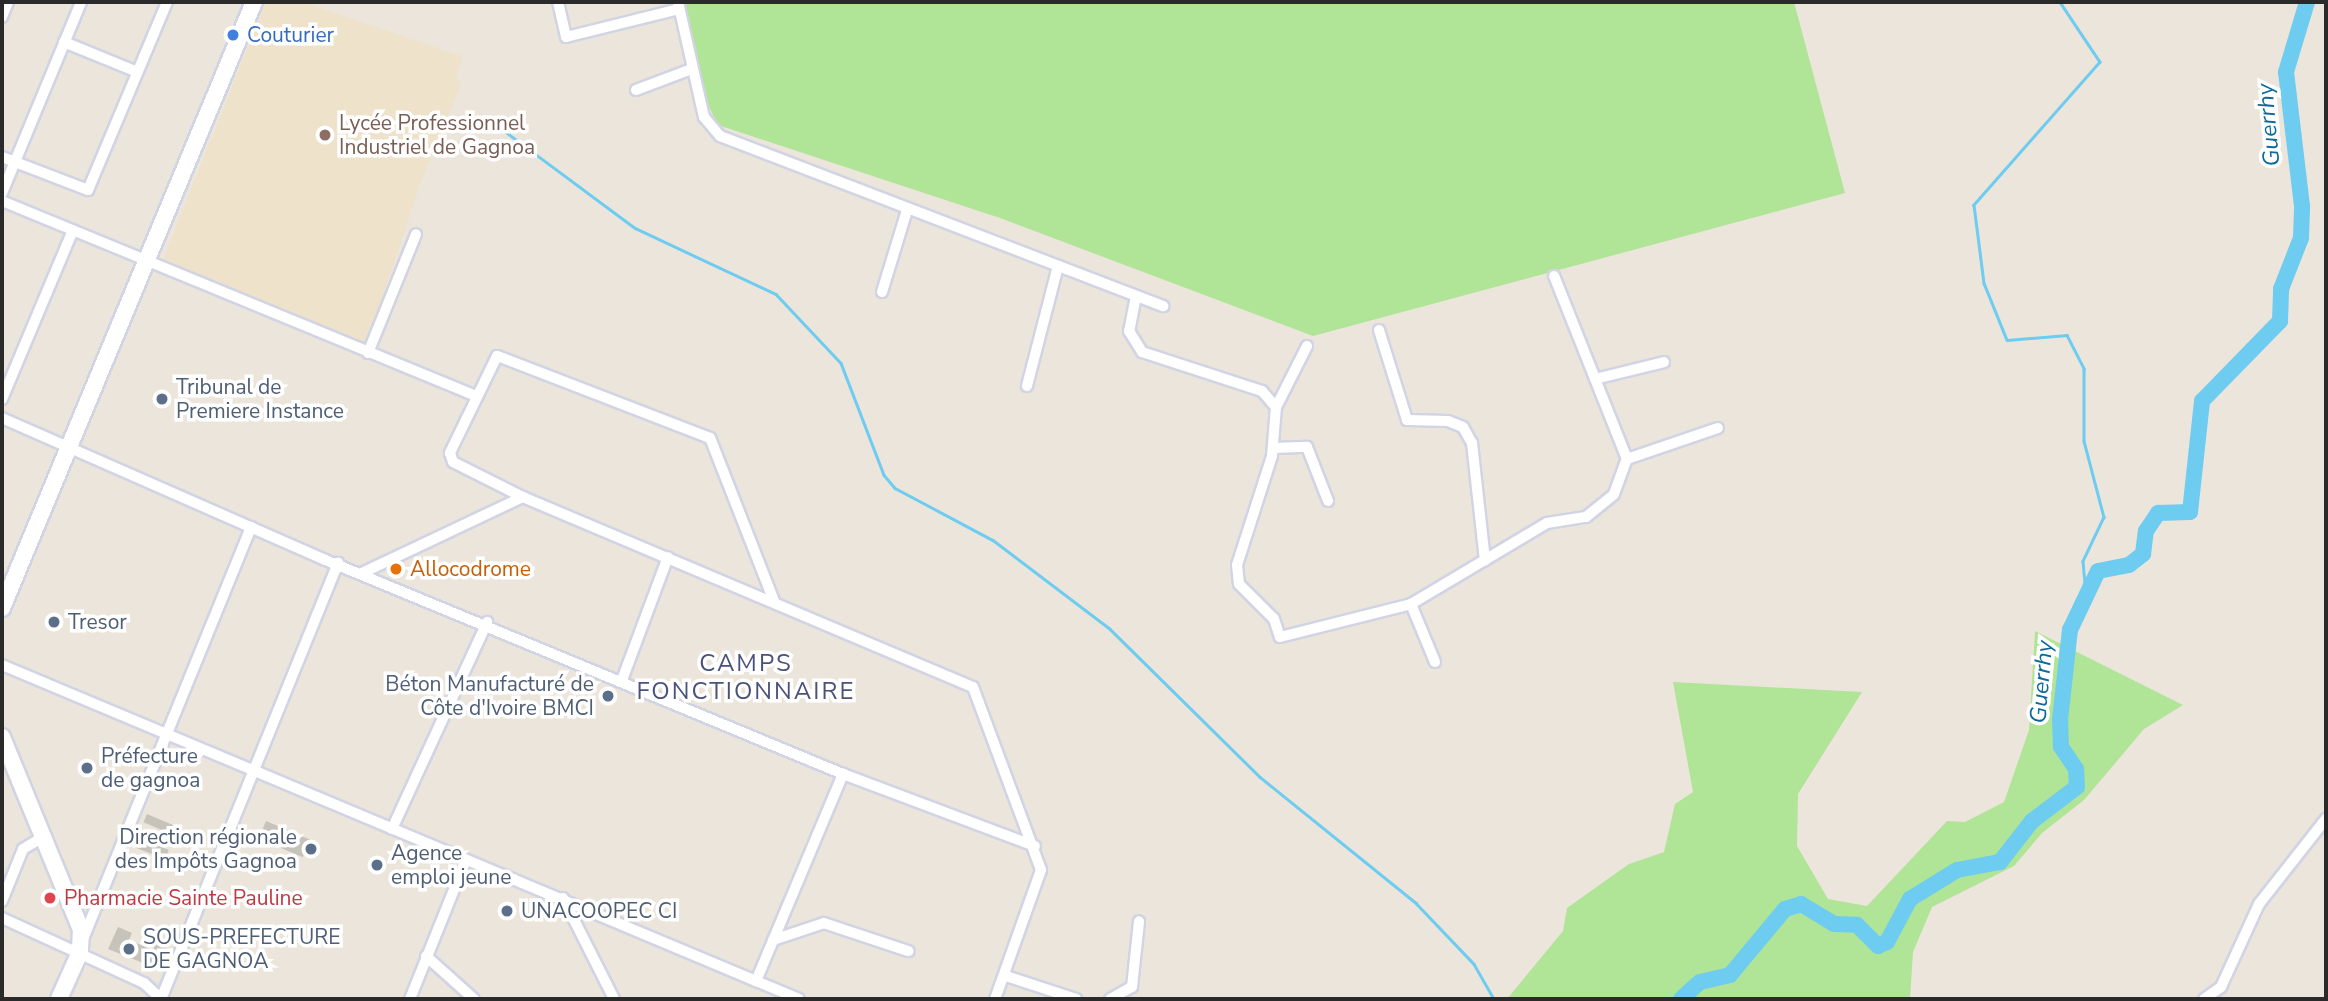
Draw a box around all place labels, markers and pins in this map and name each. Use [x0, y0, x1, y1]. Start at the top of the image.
place label: Couturier [247, 22, 334, 48]
marker: Couturier [225, 27, 241, 43]
place label: Lycée Professionnel Industriel de Gagnoa [339, 110, 535, 160]
marker: Lycée Professionnel Industriel de Gagnoa [317, 127, 333, 143]
place label: Tribunal de Premiere Instance [176, 374, 344, 424]
marker: Tribunal de Premiere Instance [154, 391, 170, 407]
place label: Allocodrome [410, 556, 531, 582]
marker: Allocodrome [388, 561, 404, 577]
place label: Tresor [68, 609, 127, 635]
marker: Tresor [46, 614, 62, 630]
place label: Béton Manufacturé de Côte d'Ivoire BMCI [385, 671, 594, 721]
marker: Béton Manufacturé de Côte d'Ivoire BMCI [600, 688, 616, 704]
place label: Préfecture de gagnoa [101, 743, 200, 793]
marker: Préfecture de gagnoa [79, 760, 95, 776]
place label: Direction régionale des Impôts Gagnoa [115, 824, 297, 874]
place label: Agence emploi jeune [391, 840, 511, 890]
marker: Direction régionale des Impôts Gagnoa [303, 841, 319, 857]
marker: Agence emploi jeune [369, 857, 385, 873]
place label: Pharmacie Sainte Pauline [64, 885, 303, 911]
marker: Pharmacie Sainte Pauline [42, 890, 58, 906]
place label: UNACOOPEC CI [521, 898, 677, 924]
marker: UNACOOPEC CI [499, 903, 515, 919]
place label: SOUS-PREFECTURE DE GAGNOA [143, 924, 341, 974]
marker: SOUS-PREFECTURE DE GAGNOA [121, 941, 137, 957]

